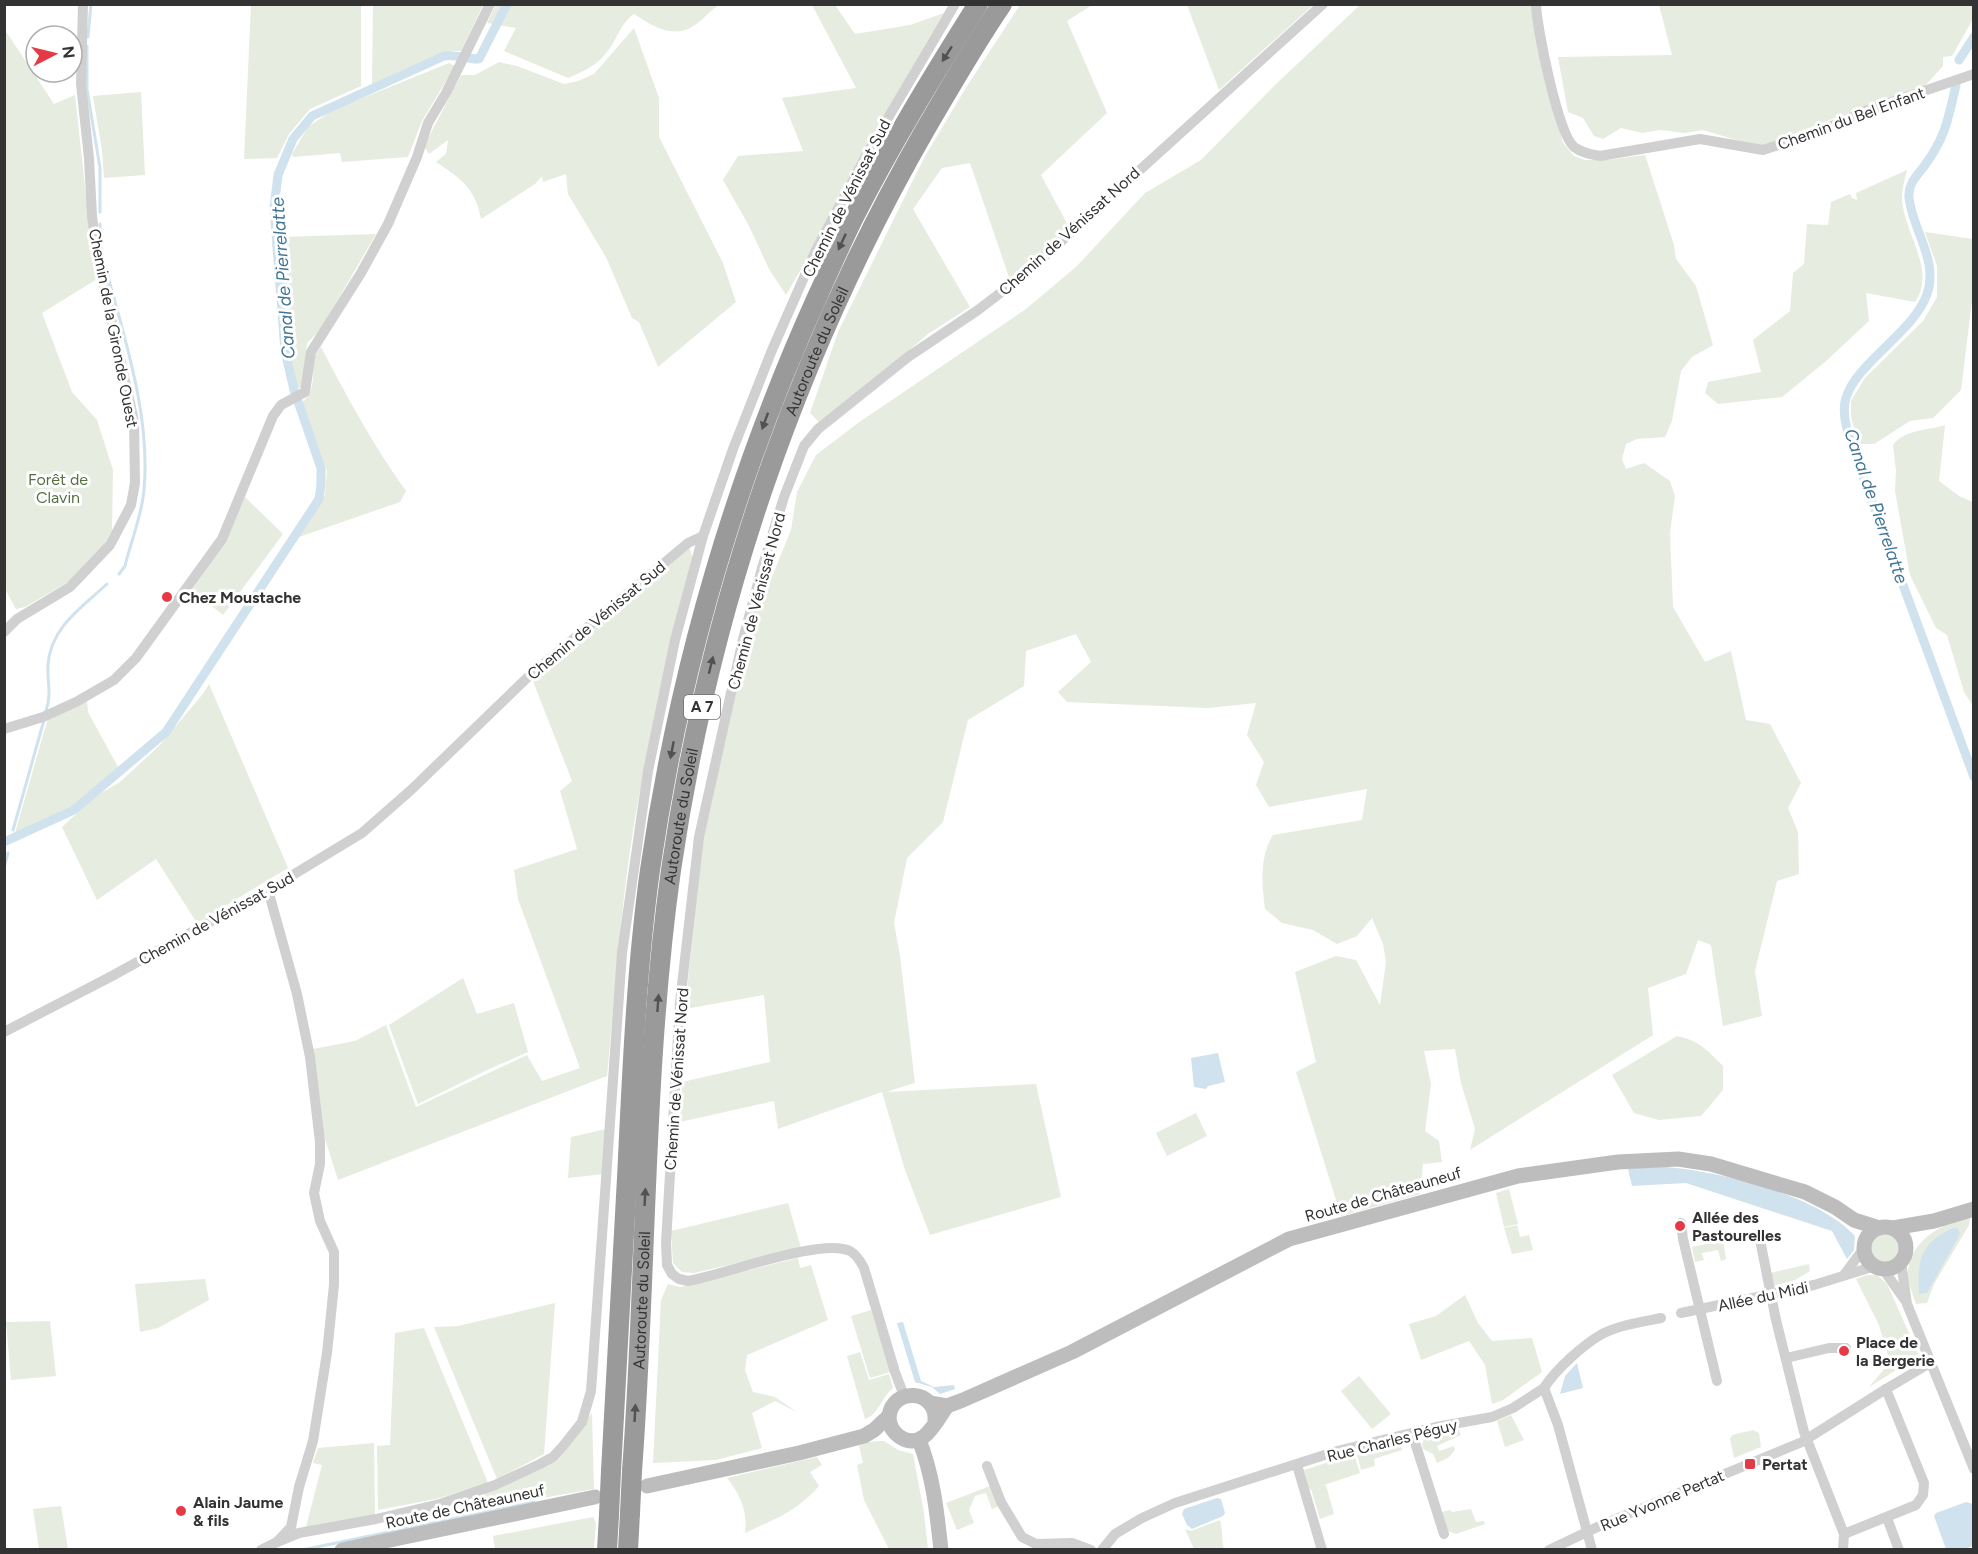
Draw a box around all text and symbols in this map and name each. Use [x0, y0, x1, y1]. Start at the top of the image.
north arrow [24, 24, 84, 84]
text: N [58, 45, 79, 60]
one-way arrow [941, 45, 952, 62]
street label: Chemin du Bel Enfant [1775, 83, 1927, 154]
street label: Chemin de Vénissat Sud [798, 116, 895, 280]
street label: Chemin de Vénissat Nord [995, 163, 1144, 300]
water label: Canal de Pierrelatte [266, 196, 300, 360]
street label: Chemin de la Gironde Ouest [85, 227, 142, 429]
one-way arrow [837, 234, 847, 252]
street label: Autoroute du Soleil [781, 284, 853, 418]
one-way arrow [759, 412, 769, 430]
water label: Canal de Pierrelatte [1839, 426, 1913, 586]
park label: Forêt de Clavin [28, 470, 88, 507]
street label: Chemin de Vénissat Nord [724, 510, 789, 692]
street label: Chemin de Vénissat Sud [523, 557, 669, 684]
place label: Chez Moustache [179, 588, 301, 607]
marker: Chez Moustache [160, 590, 174, 604]
one-way arrow [706, 656, 716, 674]
road number: A 7 [684, 695, 720, 719]
one-way arrow [667, 741, 676, 760]
street label: Autoroute du Soleil [660, 746, 702, 886]
street label: Chemin de Vénissat Sud [135, 868, 297, 969]
street label: Chemin de Vénissat Nord [661, 987, 692, 1171]
one-way arrow [653, 993, 662, 1012]
street label: Route de Châteauneuf [1303, 1163, 1464, 1226]
one-way arrow [641, 1188, 650, 1207]
place label: Allée des Pastourelles [1692, 1208, 1782, 1245]
marker: Allée des Pastourelles [1673, 1219, 1687, 1233]
street label: Autoroute du Soleil [629, 1231, 654, 1370]
street label: Allée du Midi [1716, 1278, 1810, 1315]
place label: Place de la Bergerie [1856, 1333, 1935, 1370]
marker: Place de la Bergerie [1837, 1344, 1851, 1358]
one-way arrow [631, 1404, 640, 1423]
street label: Rue Charles Péguy [1325, 1415, 1460, 1466]
place label: Pertat [1762, 1455, 1808, 1474]
marker: Pertat [1743, 1457, 1757, 1471]
street label: Rue Yvonne Pertat [1597, 1466, 1727, 1535]
street label: Route de Châteauneuf [384, 1480, 546, 1533]
place label: Alain Jaume & fils [193, 1493, 283, 1530]
marker: Alain Jaume & fils [174, 1504, 188, 1518]

